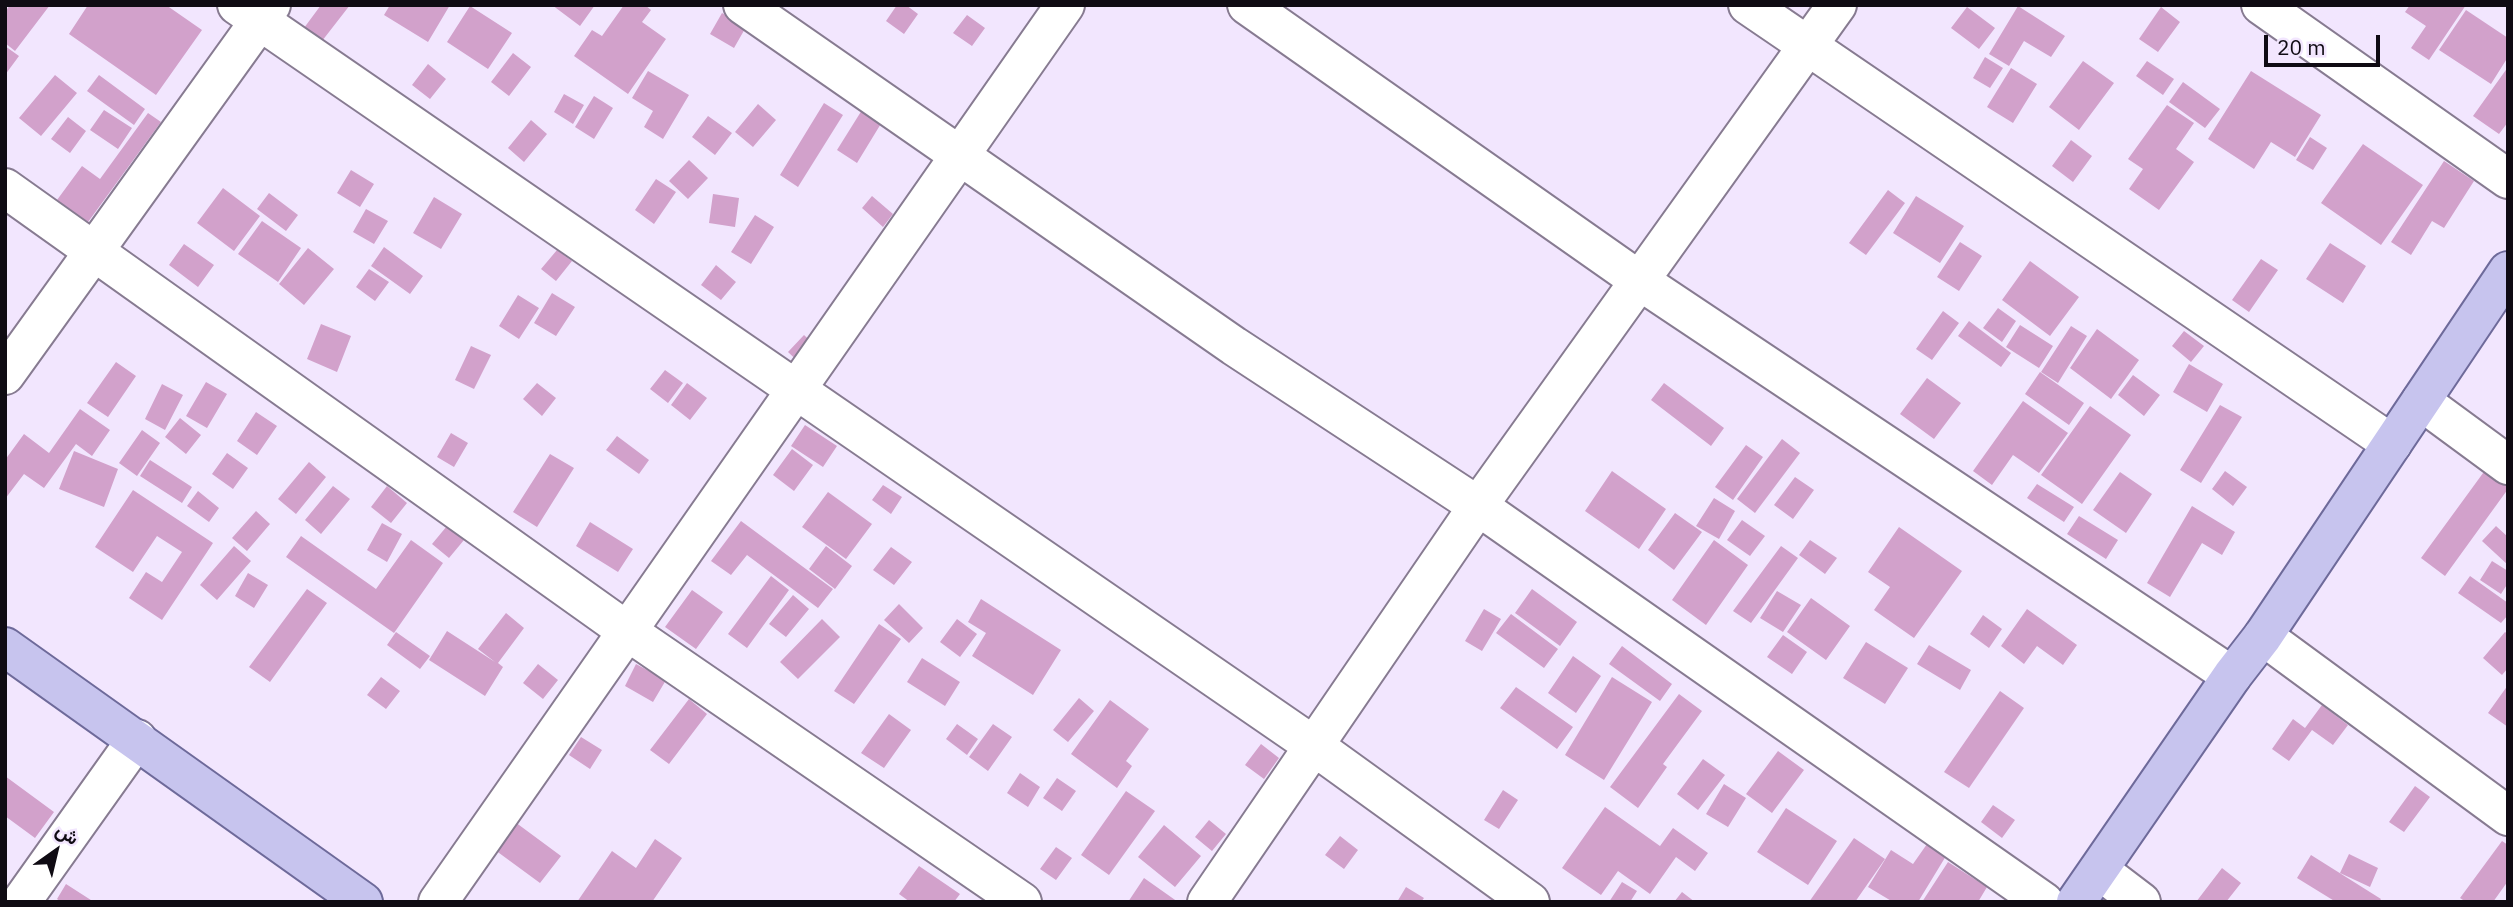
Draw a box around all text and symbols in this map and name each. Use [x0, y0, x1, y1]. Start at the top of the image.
scale bar [2268, 21, 2384, 65]
text: 20 m [2277, 33, 2326, 61]
north arrow [21, 816, 91, 886]
text: ش [52, 817, 84, 850]

